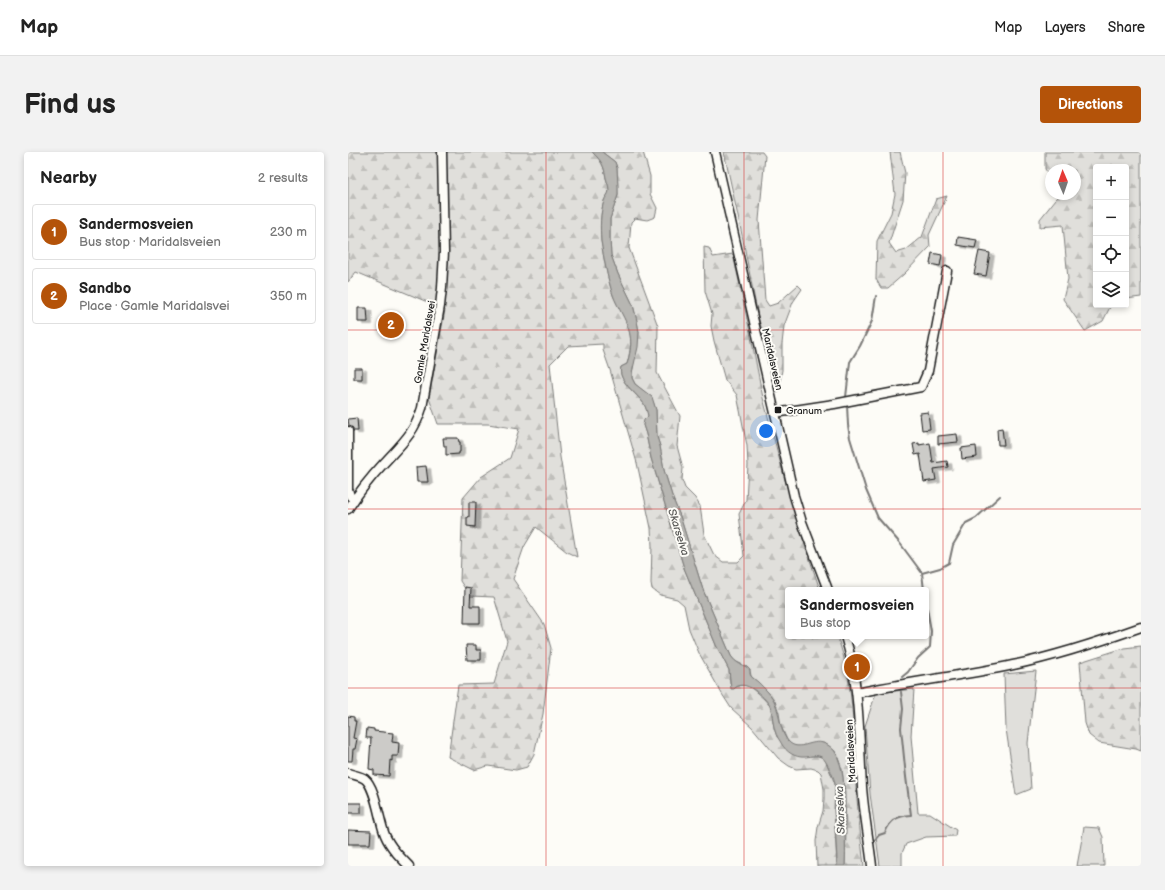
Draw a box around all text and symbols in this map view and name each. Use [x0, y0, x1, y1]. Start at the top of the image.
text: Map [20, 16, 58, 39]
text: Map [994, 19, 1022, 36]
text: Layers [1044, 19, 1086, 36]
text: Share [1108, 19, 1145, 36]
button: Directions [1040, 86, 1141, 123]
text: Find us [24, 88, 116, 121]
north arrow [1045, 164, 1081, 200]
map controls [1093, 164, 1129, 308]
button: + [1093, 164, 1129, 200]
text: Nearby [40, 168, 97, 188]
text: 2 results [258, 170, 308, 186]
button: − [1093, 200, 1129, 236]
text: Sandermosveien [79, 215, 193, 234]
text: 1 [51, 224, 57, 240]
text: 230 m [270, 224, 307, 240]
text: Bus stop · Maridalsveien [79, 234, 221, 250]
button: locate [1093, 236, 1129, 272]
button: layers [1093, 272, 1129, 308]
text: Sandbo [79, 279, 131, 298]
text: 2 [50, 288, 58, 304]
text: 350 m [270, 288, 307, 304]
text: Place · Gamle Maridalsvei [79, 298, 230, 314]
street label: Gamle Maridalsvei [412, 300, 438, 385]
pin: 2 [378, 310, 404, 340]
street label: Maridalsveien [759, 327, 785, 392]
marker: Granum [773, 405, 783, 415]
place label: Granum [786, 405, 822, 417]
your location [756, 421, 776, 441]
water label: Skarselva [665, 507, 692, 557]
popup [785, 587, 929, 639]
text: Sandermosveien [800, 596, 914, 615]
text: Bus stop [800, 615, 851, 631]
pin: 1 [844, 652, 870, 682]
street label: Maridalsveien [843, 719, 859, 783]
water label: Skarselva [833, 786, 848, 834]

